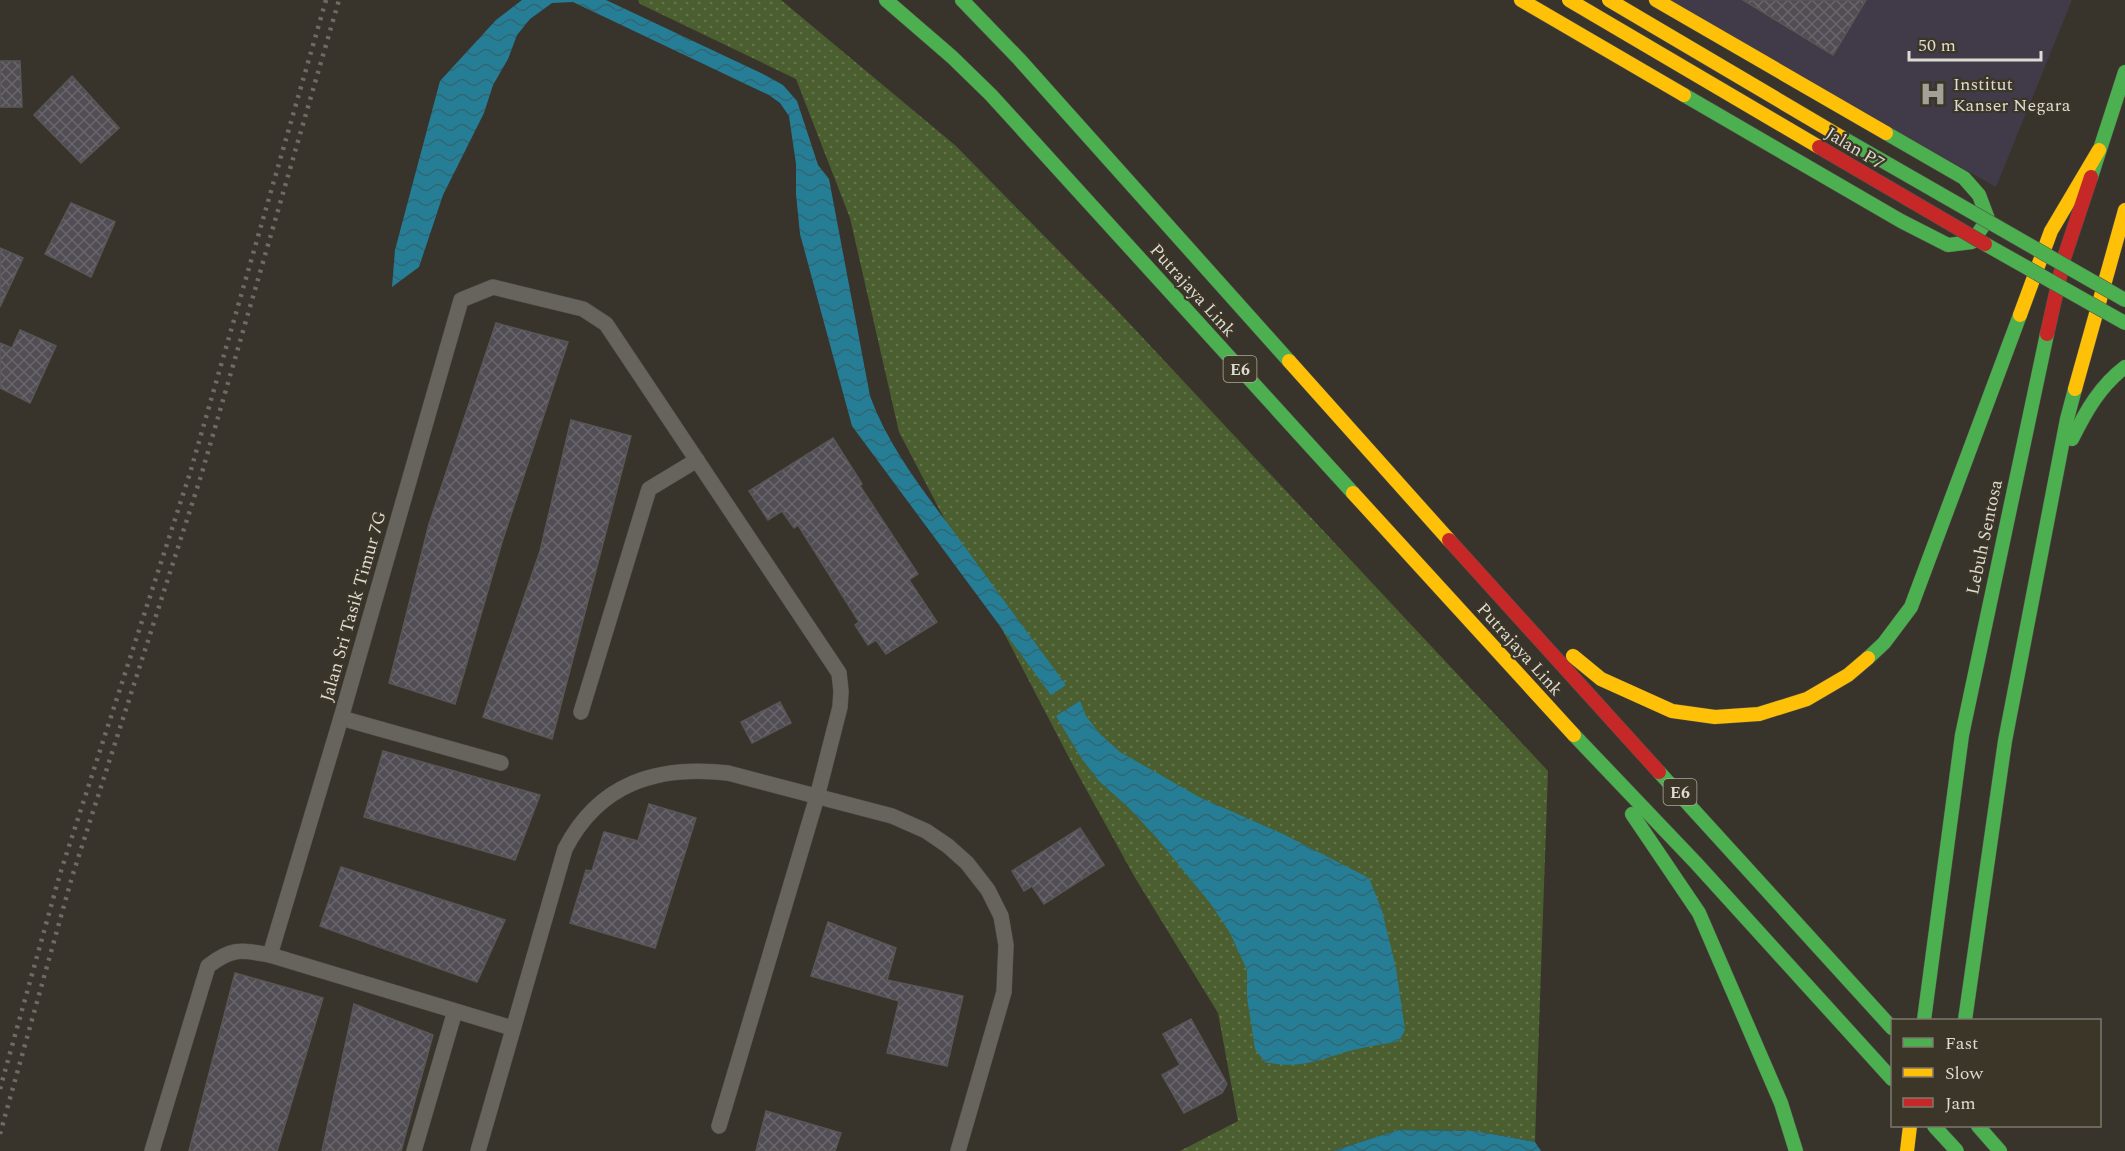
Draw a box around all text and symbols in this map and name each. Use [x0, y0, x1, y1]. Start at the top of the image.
scale bar [1909, 24, 2041, 62]
text: 50 m [1918, 32, 1956, 59]
place label: Institut Kanser Negara [1953, 71, 2071, 119]
hospital icon: Institut Kanser Negara [1918, 79, 1948, 109]
street label: Jalan P7 [1820, 120, 1889, 177]
street label: Putrajaya Link [1143, 237, 1242, 343]
road number: E6 [1224, 356, 1256, 382]
street label: Lebuh Sentosa [1959, 477, 2010, 597]
street label: Jalan Sri Tasik Timur 7G [313, 508, 394, 705]
street label: Putrajaya Link [1470, 596, 1569, 702]
road number: E6 [1664, 779, 1696, 805]
legend [1891, 1019, 2101, 1127]
text: Fast [1945, 1030, 1978, 1057]
text: Slow [1945, 1060, 1984, 1087]
text: Jam [1945, 1090, 1976, 1117]

